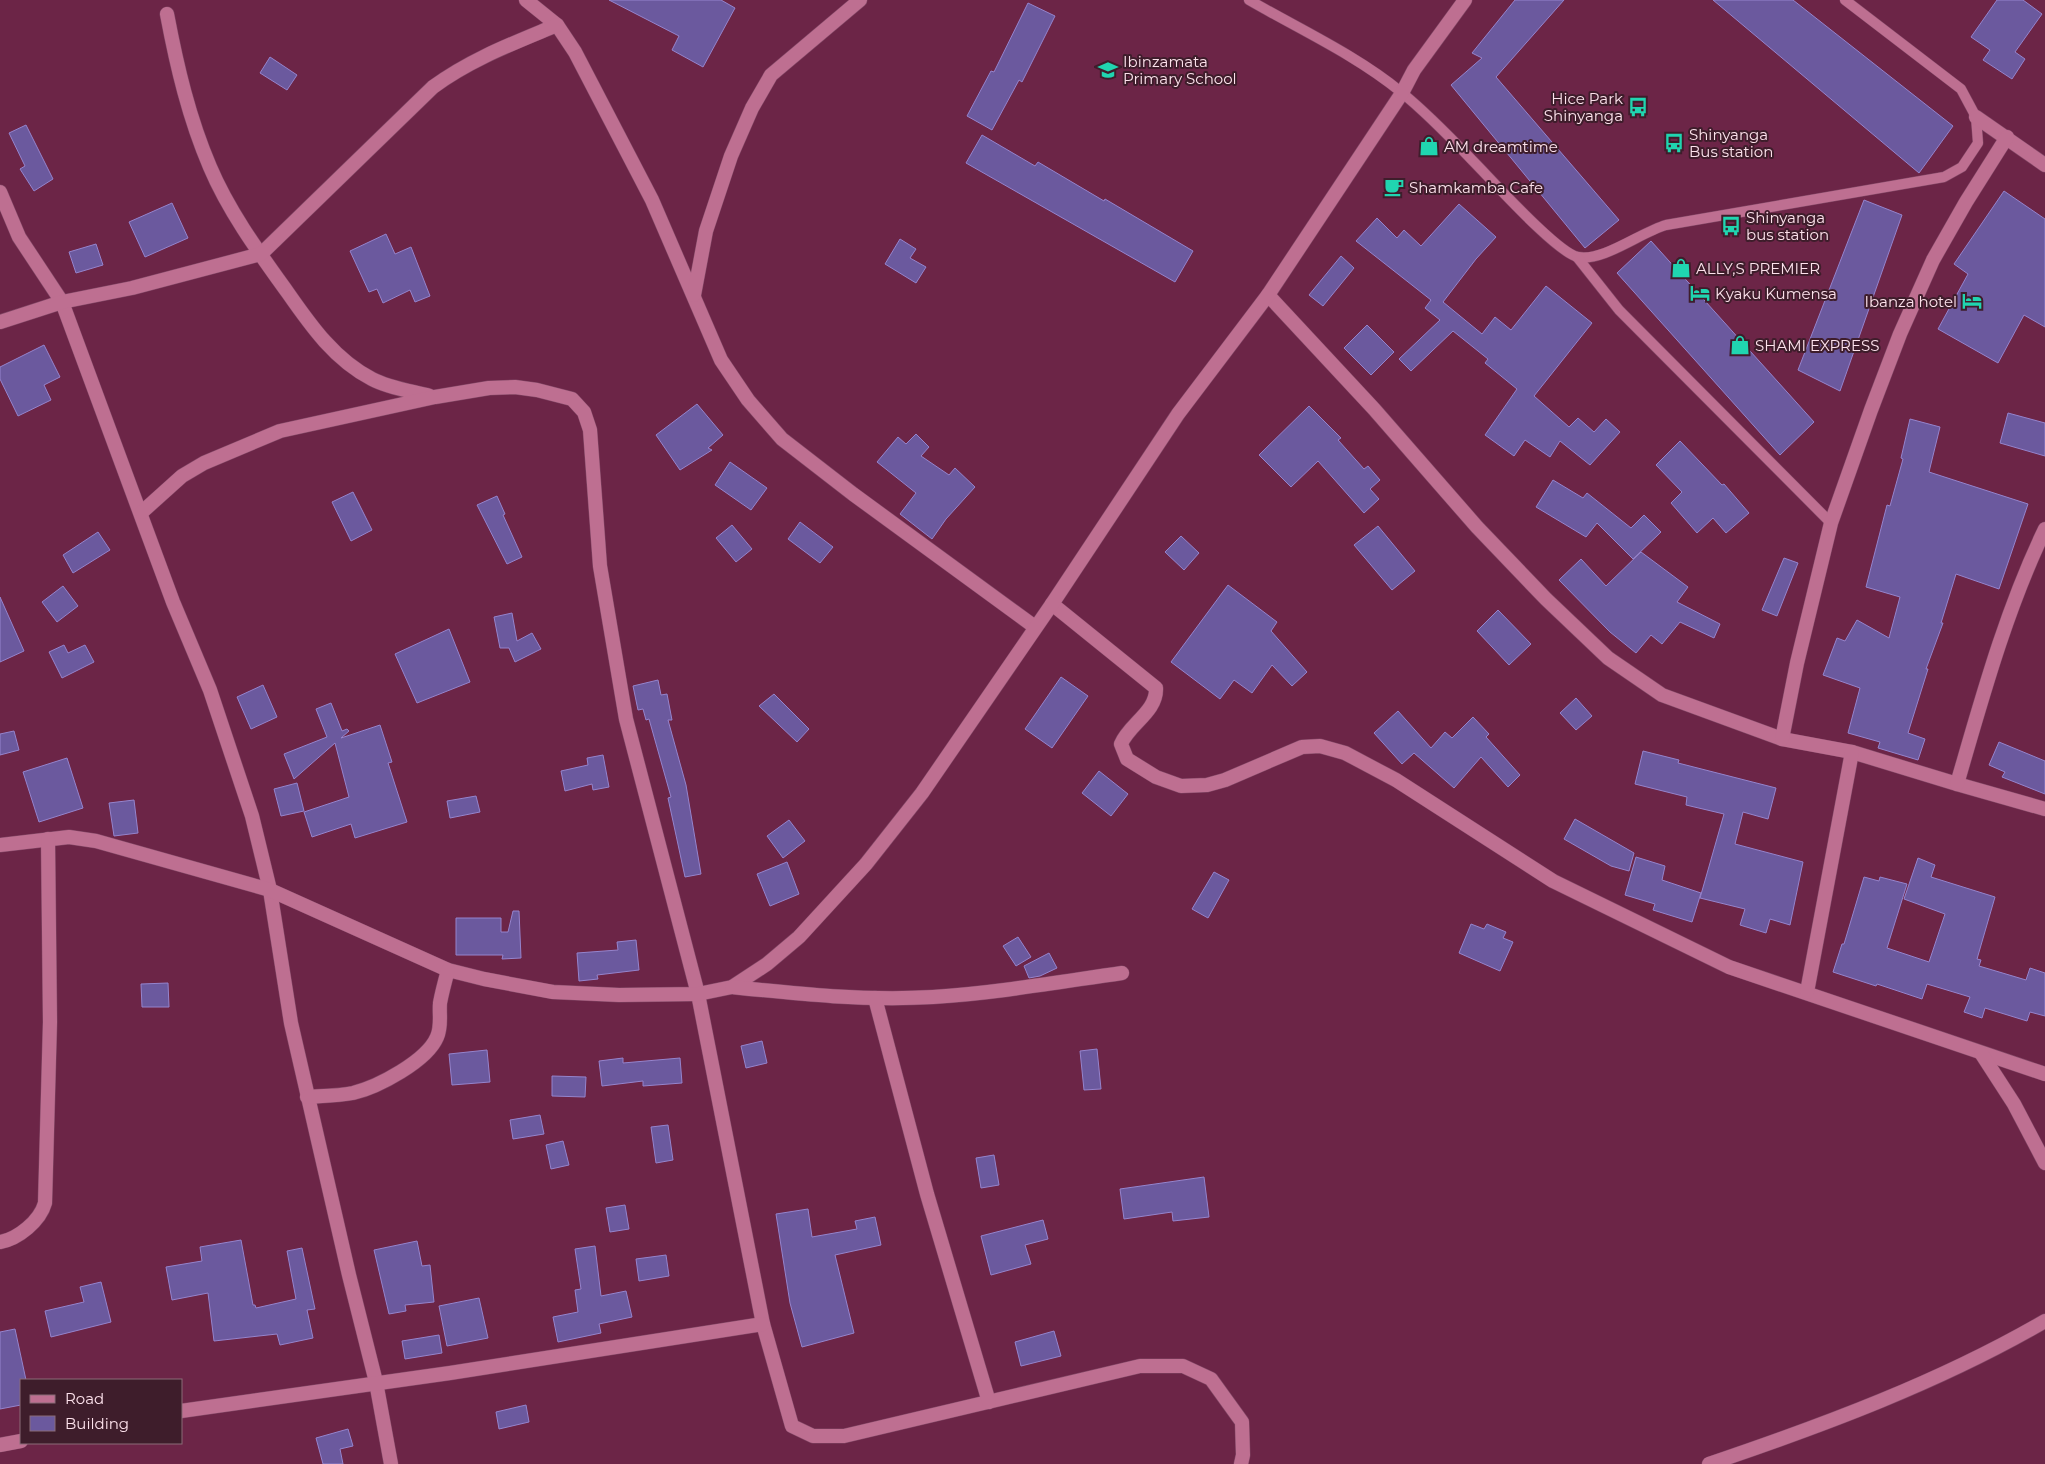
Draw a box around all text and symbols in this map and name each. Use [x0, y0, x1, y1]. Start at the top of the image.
place label: Ibinzamata Primary School [1123, 52, 1237, 88]
school or university icon: Ibinzamata Primary School [1097, 59, 1119, 81]
place label: Hice Park Shinyanga [1544, 89, 1623, 125]
bus stop icon: Hice Park Shinyanga [1627, 96, 1649, 118]
place label: Shinyanga Bus station [1689, 125, 1773, 161]
bus stop icon: Shinyanga Bus station [1663, 132, 1685, 154]
shop icon: AM dreamtime [1418, 135, 1440, 157]
place label: AM dreamtime [1444, 137, 1558, 156]
cafe icon: Shamkamba Cafe [1383, 176, 1405, 198]
place label: Shamkamba Cafe [1409, 178, 1543, 197]
place label: Shinyanga bus station [1746, 208, 1829, 244]
bus stop icon: Shinyanga bus station [1720, 215, 1742, 237]
shop icon: ALLY,S PREMIER [1670, 257, 1692, 279]
place label: ALLY,S PREMIER [1696, 259, 1820, 278]
hotel icon: Kyaku Kumensa [1689, 282, 1711, 304]
place label: Kyaku Kumensa [1715, 284, 1837, 303]
hotel icon: Ibanza hotel [1961, 290, 1983, 312]
place label: Ibanza hotel [1864, 292, 1957, 311]
shop icon: SHAMI EXPRESS [1729, 334, 1751, 356]
place label: SHAMI EXPRESS [1755, 336, 1879, 355]
legend [20, 1379, 182, 1444]
text: Road [65, 1389, 104, 1408]
text: Building [65, 1414, 129, 1433]

